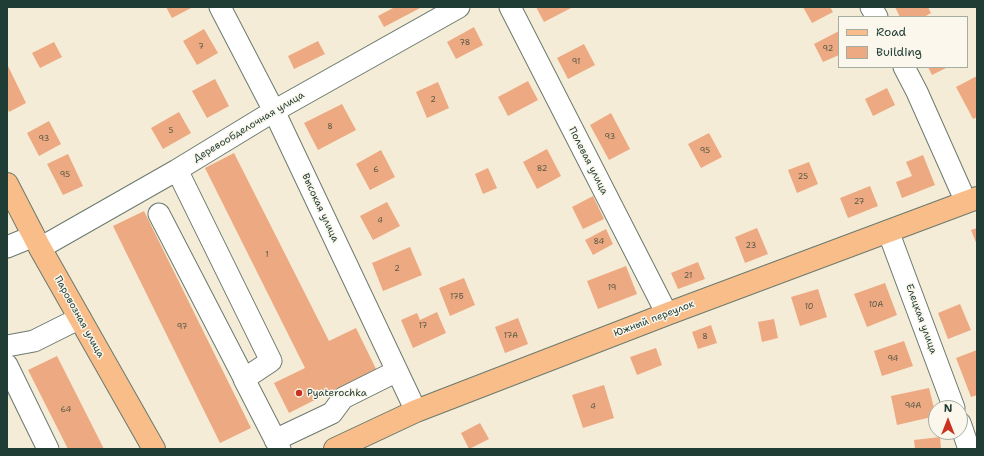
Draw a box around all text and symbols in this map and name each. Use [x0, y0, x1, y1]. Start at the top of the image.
legend [838, 16, 968, 68]
text: Road [876, 24, 906, 40]
house number: 78 [460, 38, 470, 48]
house number: 7 [198, 42, 204, 52]
house number: 92 [823, 44, 833, 54]
text: Building [876, 44, 922, 60]
house number: 91 [572, 57, 580, 67]
street label: Деревообделочная улица [191, 89, 307, 165]
house number: 2 [430, 95, 436, 105]
house number: 8 [327, 122, 333, 132]
street label: Полевая улица [566, 125, 610, 197]
house number: 5 [169, 126, 173, 136]
house number: 93 [605, 132, 615, 142]
house number: 93 [39, 134, 49, 144]
house number: 95 [700, 146, 710, 156]
house number: 82 [537, 164, 547, 174]
house number: 6 [373, 165, 379, 175]
house number: 95 [60, 170, 70, 180]
street label: Высокая улица [299, 172, 341, 244]
house number: 25 [798, 172, 808, 182]
house number: 27 [854, 197, 864, 207]
house number: 4 [377, 216, 383, 226]
house number: 84 [594, 237, 604, 247]
house number: 23 [746, 241, 756, 251]
house number: 1 [265, 250, 269, 260]
house number: 2 [394, 264, 400, 274]
house number: 21 [684, 271, 692, 281]
street label: Паровозная улица [51, 274, 107, 360]
street label: Елецкая улица [903, 282, 939, 356]
house number: 19 [608, 283, 616, 293]
house number: 17Б [450, 292, 464, 302]
street label: Южный переулок [612, 298, 696, 340]
house number: 10А [869, 300, 883, 310]
house number: 10 [805, 302, 813, 312]
house number: 17 [419, 321, 427, 331]
house number: 97 [177, 322, 187, 332]
house number: 17А [504, 331, 518, 341]
house number: 8 [702, 332, 708, 342]
house number: 94 [888, 354, 898, 364]
place label: Pyaterochka [307, 387, 367, 399]
marker: Pyaterochka [294, 388, 304, 398]
north arrow [928, 400, 968, 440]
house number: 94А [905, 401, 921, 411]
text: N [944, 401, 952, 416]
house number: 4 [590, 402, 596, 412]
house number: 64 [61, 405, 71, 415]

